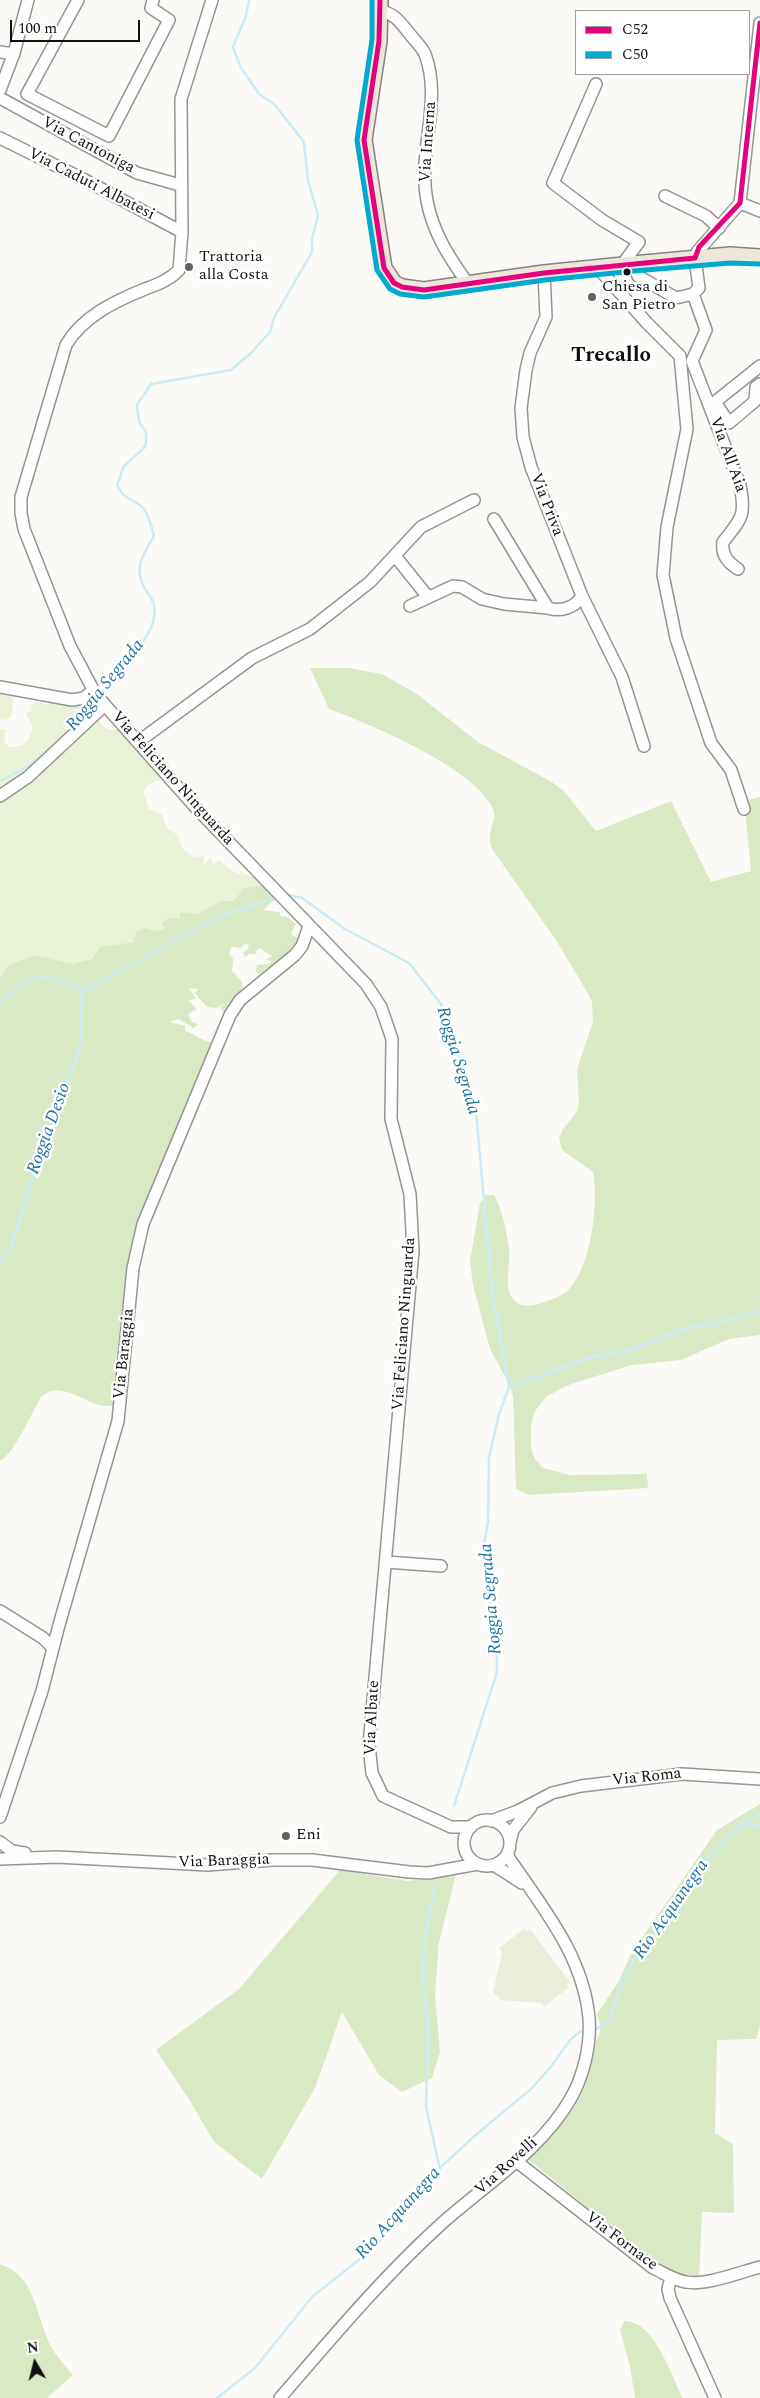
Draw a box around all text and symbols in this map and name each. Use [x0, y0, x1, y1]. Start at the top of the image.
scale bar [12, 10, 142, 42]
legend [575, 10, 750, 75]
text: 100 m [18, 17, 57, 40]
text: C52 [622, 18, 648, 41]
text: C50 [622, 43, 648, 66]
street label: Via Interna [417, 101, 441, 183]
street label: Via Cantoniga [38, 113, 138, 179]
street label: Via Caduti Albatesi [25, 145, 157, 225]
place label: Trattoria alla Costa [199, 248, 268, 286]
marker: Trattoria alla Costa [183, 261, 195, 273]
unlabelled marker [622, 267, 632, 277]
place label: Chiesa di San Pietro [602, 278, 676, 316]
marker: Chiesa di San Pietro [586, 291, 598, 303]
district label: Trecallo [571, 344, 651, 370]
street label: Via All'Aia [705, 415, 749, 495]
street label: Via Priva [525, 471, 567, 539]
water label: Roggia Segrada [62, 636, 150, 736]
street label: Via Feliciano Ninguarda [107, 708, 237, 850]
water label: Roggia Segrada [430, 1004, 484, 1118]
water label: Roggia Desio [23, 1080, 77, 1178]
street label: Via Feliciano Ninguarda [389, 1237, 421, 1411]
street label: Via Baraggia [111, 1308, 139, 1400]
water label: Roggia Segrada [476, 1542, 508, 1656]
street label: Via Albate [361, 1680, 385, 1756]
street label: Via Roma [611, 1765, 683, 1791]
place label: Eni [296, 1826, 321, 1846]
marker: Eni [280, 1830, 292, 1842]
street label: Via Baraggia [178, 1851, 270, 1873]
water label: Rio Acquanegra [630, 1856, 714, 1964]
street label: Via Rovelli [472, 2134, 542, 2200]
water label: Rio Acquanegra [352, 2163, 446, 2265]
street label: Via Fornace [581, 2209, 661, 2275]
text: N [26, 2336, 40, 2359]
north arrow [10, 2338, 60, 2388]

